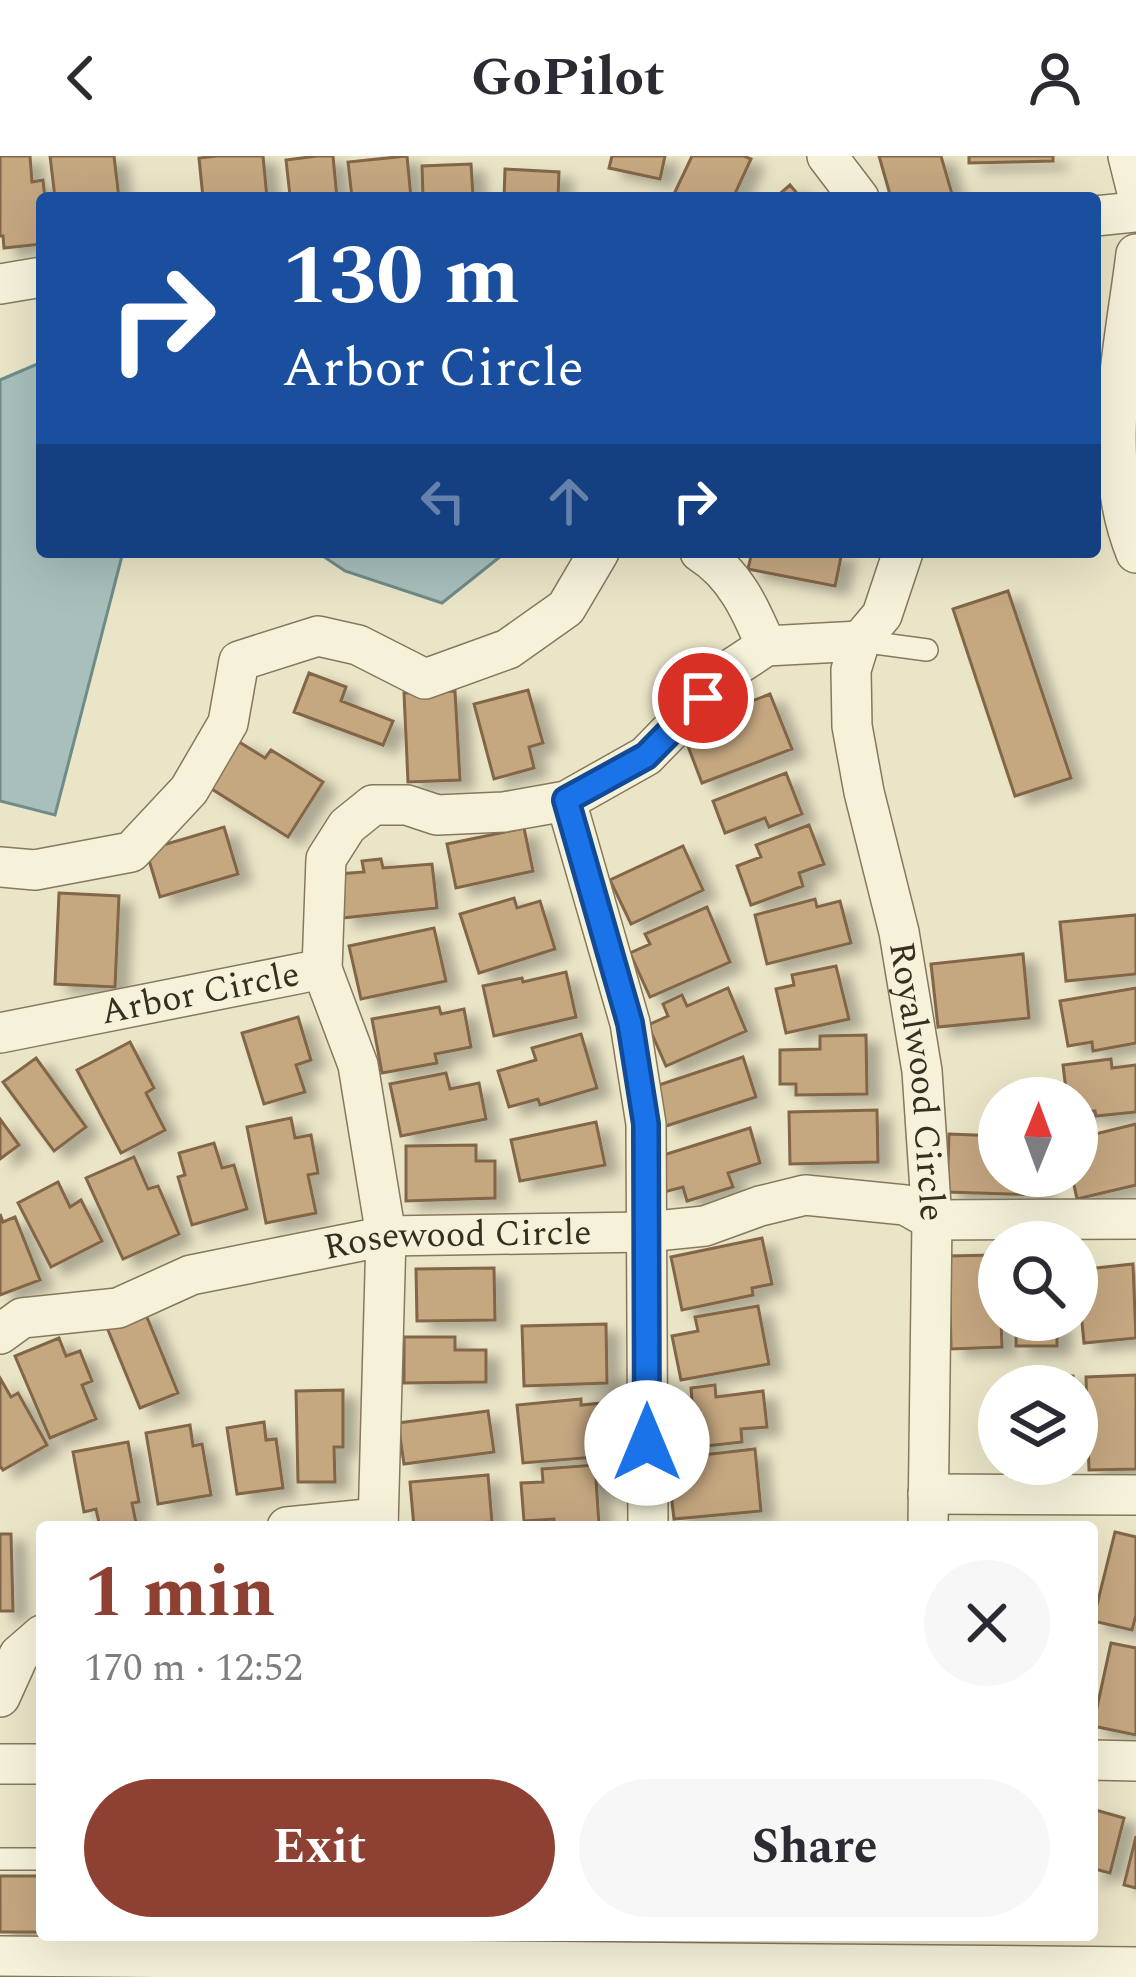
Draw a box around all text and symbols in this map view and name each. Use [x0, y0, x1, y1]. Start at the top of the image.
text: GoPilot [471, 37, 665, 119]
icon: back [48, 45, 114, 111]
icon: person [1022, 45, 1088, 111]
text: 130 m [282, 213, 520, 341]
icon: right [84, 240, 240, 396]
text: Arbor Circle [282, 328, 584, 410]
icon: left [410, 468, 476, 534]
icon: ahead [536, 468, 602, 534]
icon: right [662, 468, 728, 534]
pin [652, 647, 754, 749]
icon: arrive [670, 665, 736, 731]
street label: Royalwood Circle [874, 938, 960, 1223]
street label: Arbor Circle [96, 947, 304, 1040]
north arrow [978, 1077, 1098, 1197]
map controls [978, 1077, 1098, 1485]
street label: Rosewood Circle [319, 1205, 592, 1275]
button: search [978, 1221, 1098, 1341]
button: layers [978, 1365, 1098, 1485]
position arrow [584, 1380, 710, 1506]
text: 1 min [84, 1539, 276, 1648]
button: close [924, 1560, 1050, 1686]
text: 170 m · 12:52 [84, 1639, 303, 1698]
button: Exit [84, 1779, 555, 1917]
button: Share [579, 1779, 1050, 1917]

